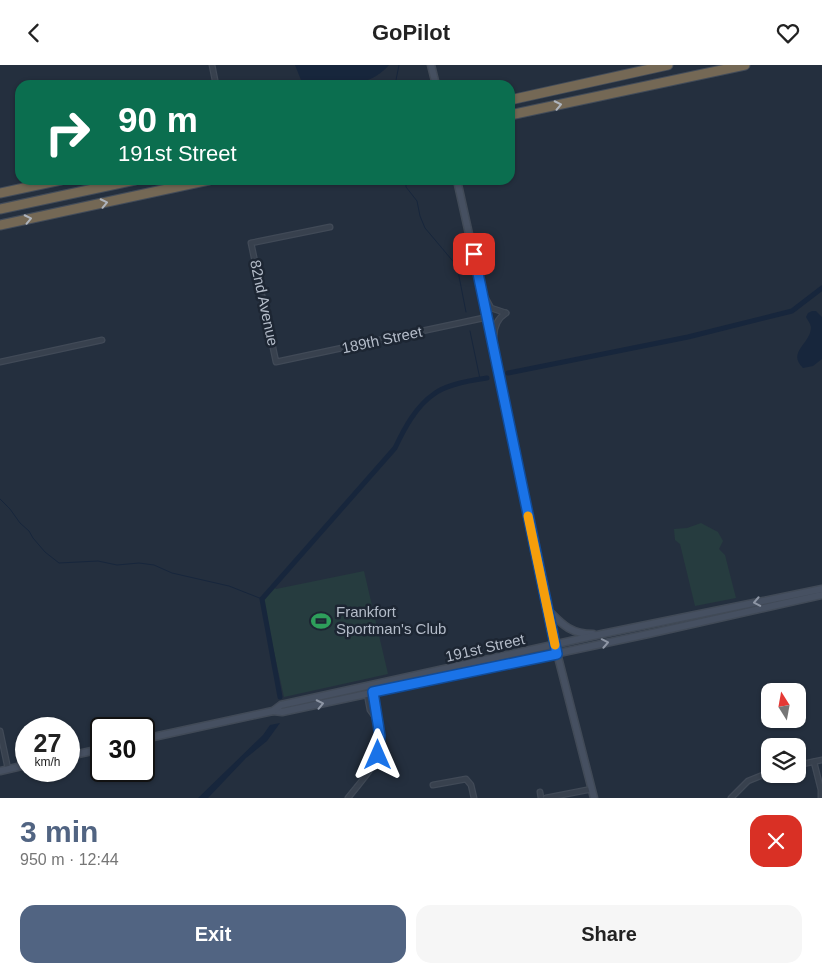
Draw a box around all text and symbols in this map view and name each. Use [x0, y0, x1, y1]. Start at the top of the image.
icon: back [20, 19, 48, 47]
icon: heart [774, 19, 802, 47]
text: GoPilot [372, 20, 450, 45]
icon: right [35, 100, 100, 165]
text: 90 m [118, 100, 198, 139]
one-way arrow [553, 100, 562, 111]
text: 191st Street [118, 141, 237, 166]
one-way arrow [99, 198, 108, 209]
one-way arrow [24, 214, 32, 225]
pin [453, 233, 495, 275]
icon: arrive [460, 240, 488, 268]
street label: 82nd Avenue [247, 258, 282, 347]
street label: 189th Street [340, 323, 424, 356]
one-way arrow [753, 596, 761, 607]
place label: Frankfort Sportman's Club [336, 603, 446, 637]
sports icon: Frankfort Sportman's Club [310, 610, 332, 632]
street label: 191st Street [444, 630, 527, 665]
one-way arrow [600, 638, 609, 649]
north arrow [761, 683, 806, 727]
map controls [761, 683, 806, 783]
one-way arrow [315, 699, 324, 710]
speed limit sign: 30 [90, 717, 155, 782]
position arrow [351, 728, 403, 780]
text: 27 [34, 729, 61, 757]
button: layers [761, 738, 806, 783]
text: km/h [34, 755, 61, 769]
text: 3 min [20, 815, 98, 848]
button: close [750, 815, 802, 867]
text: 950 m · 12:44 [20, 851, 119, 868]
button: Exit [20, 905, 406, 963]
button: Share [416, 905, 802, 963]

